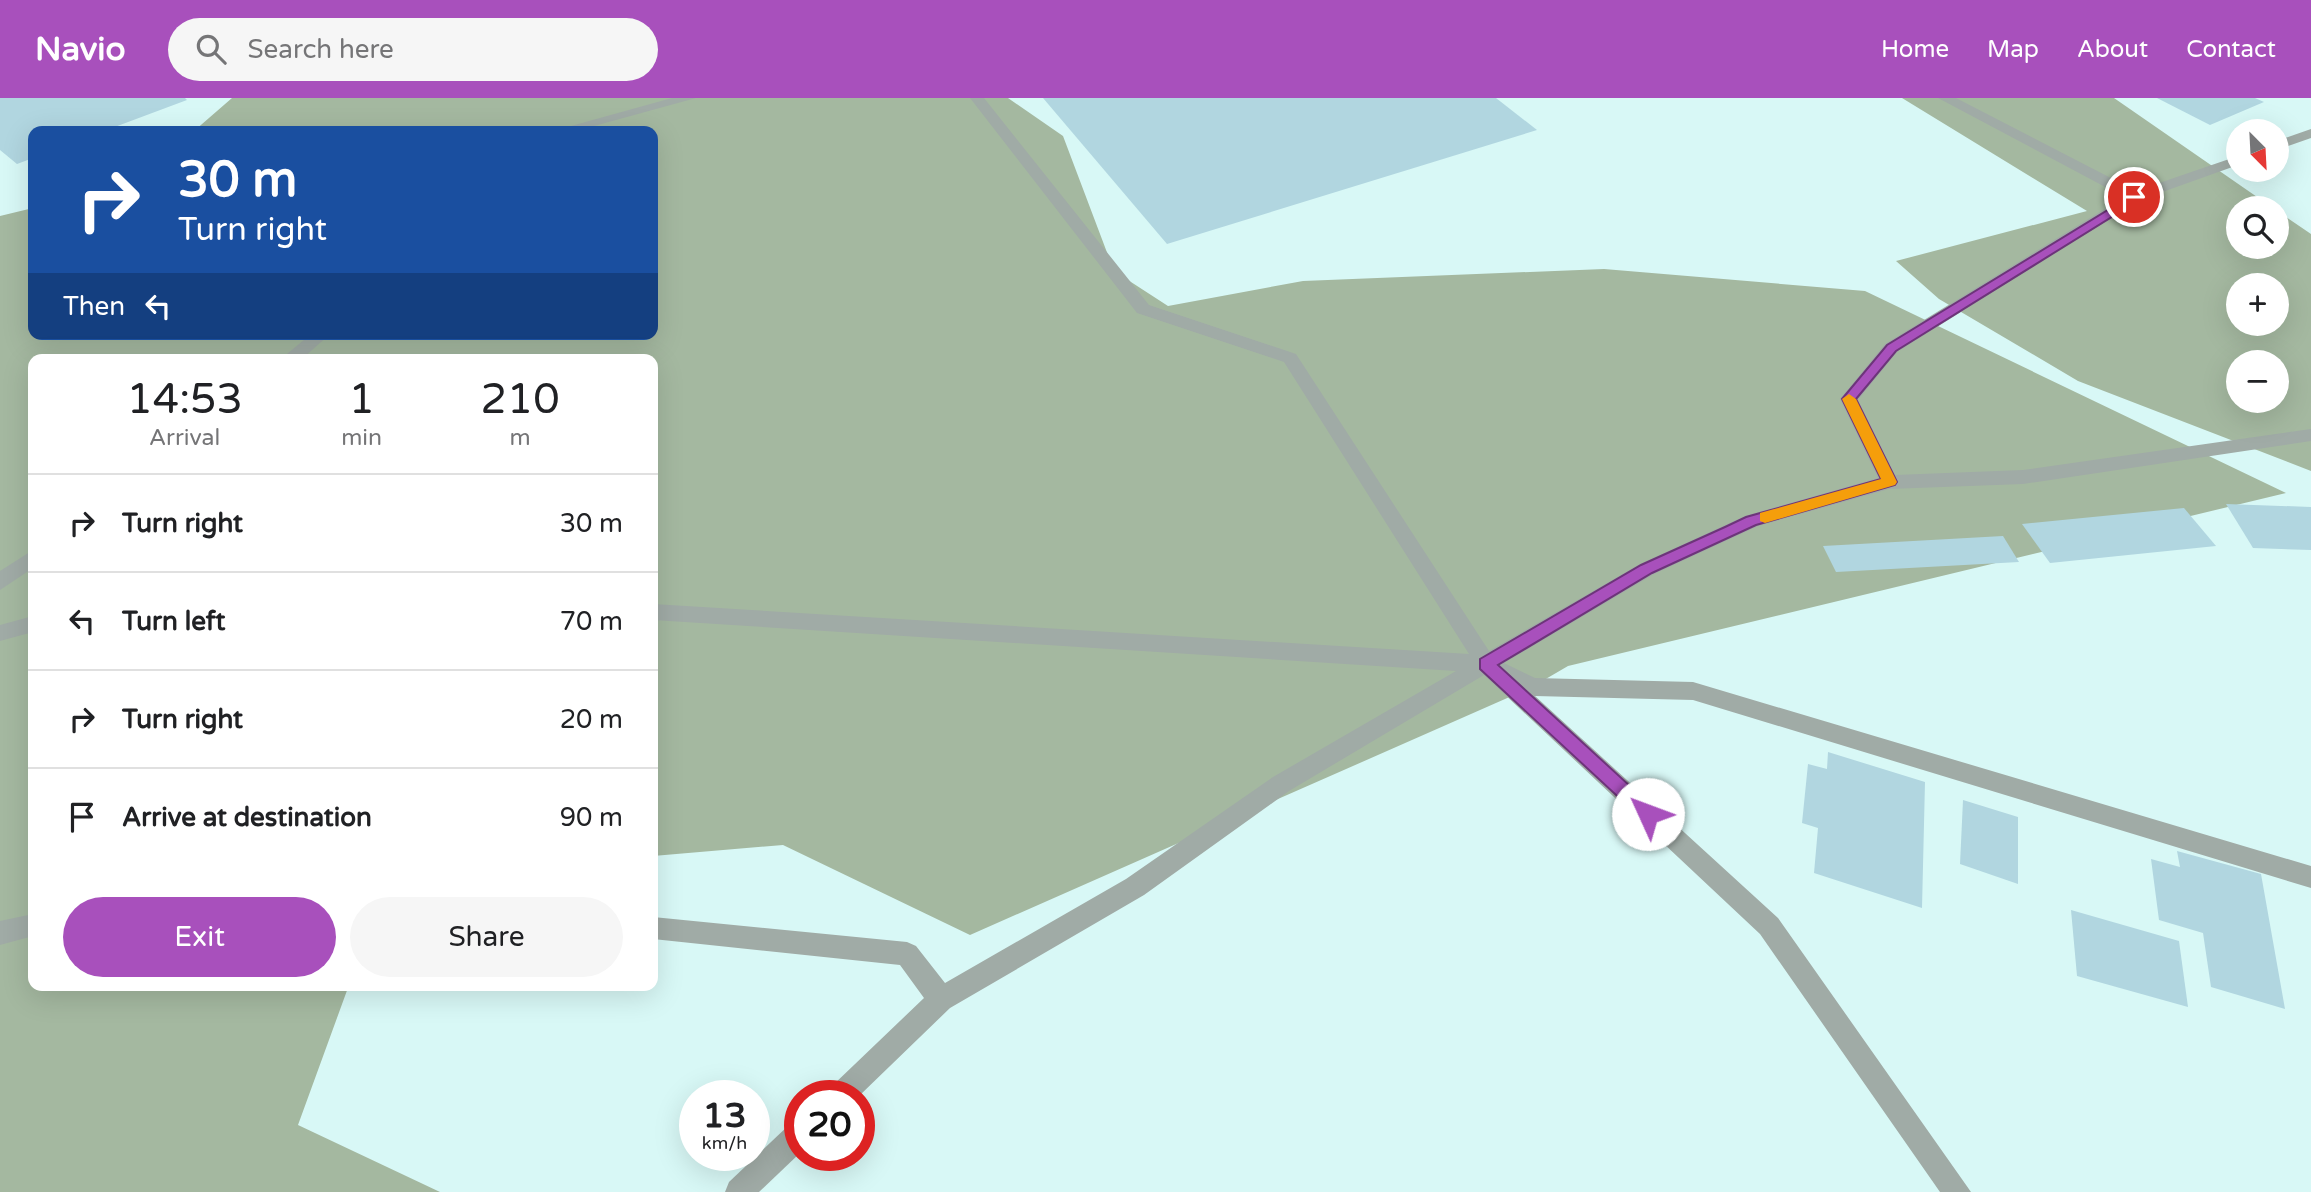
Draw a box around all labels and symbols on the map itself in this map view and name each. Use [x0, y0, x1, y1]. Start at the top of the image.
north arrow [2226, 119, 2289, 182]
pin [2104, 167, 2164, 227]
position arrow [1611, 777, 1685, 851]
speed limit sign: 20 [784, 1080, 875, 1171]

